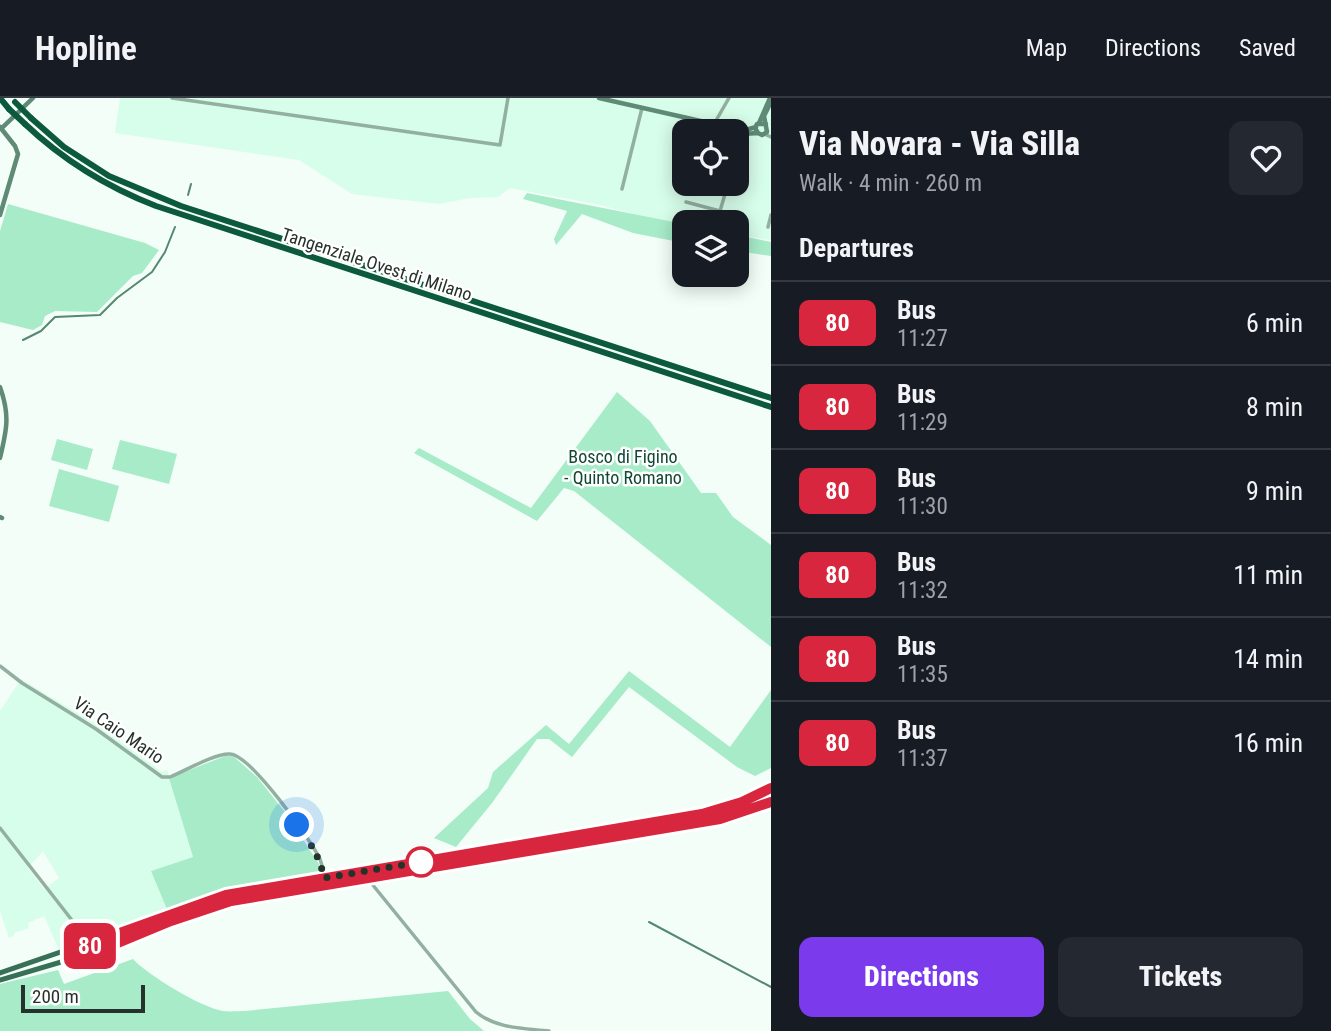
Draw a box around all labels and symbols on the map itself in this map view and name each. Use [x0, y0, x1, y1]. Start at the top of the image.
street label: Tangenziale Ovest di Milano [279, 223, 475, 305]
park label: Bosco di Figino - Quinto Romano [564, 446, 682, 488]
street label: Via Caio Mario [70, 692, 168, 768]
your location [279, 807, 314, 842]
unlabelled marker [406, 847, 436, 877]
line badge: 80 [58, 923, 122, 969]
scale bar [21, 982, 145, 1014]

